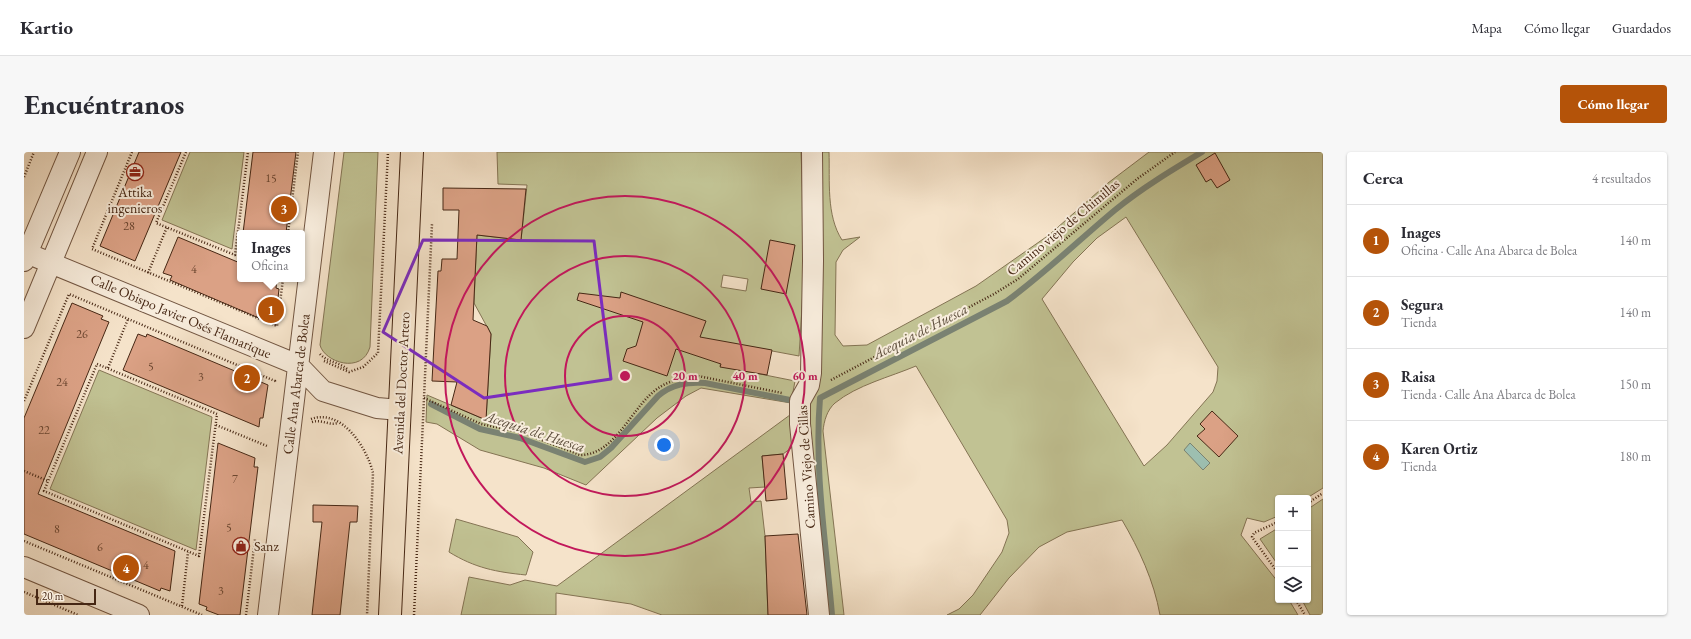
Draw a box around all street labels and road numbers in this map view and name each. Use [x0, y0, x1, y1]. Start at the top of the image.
street label: Camino viejo de Chimillas [1003, 174, 1124, 280]
street label: Calle Obispo Javier Osés Flamarique [88, 270, 275, 363]
street label: Avenida del Doctor Artero [388, 311, 414, 456]
street label: Calle Ana Abarca de Bolea [278, 312, 314, 455]
street label: Camino Viejo de Cillas [793, 404, 819, 529]

